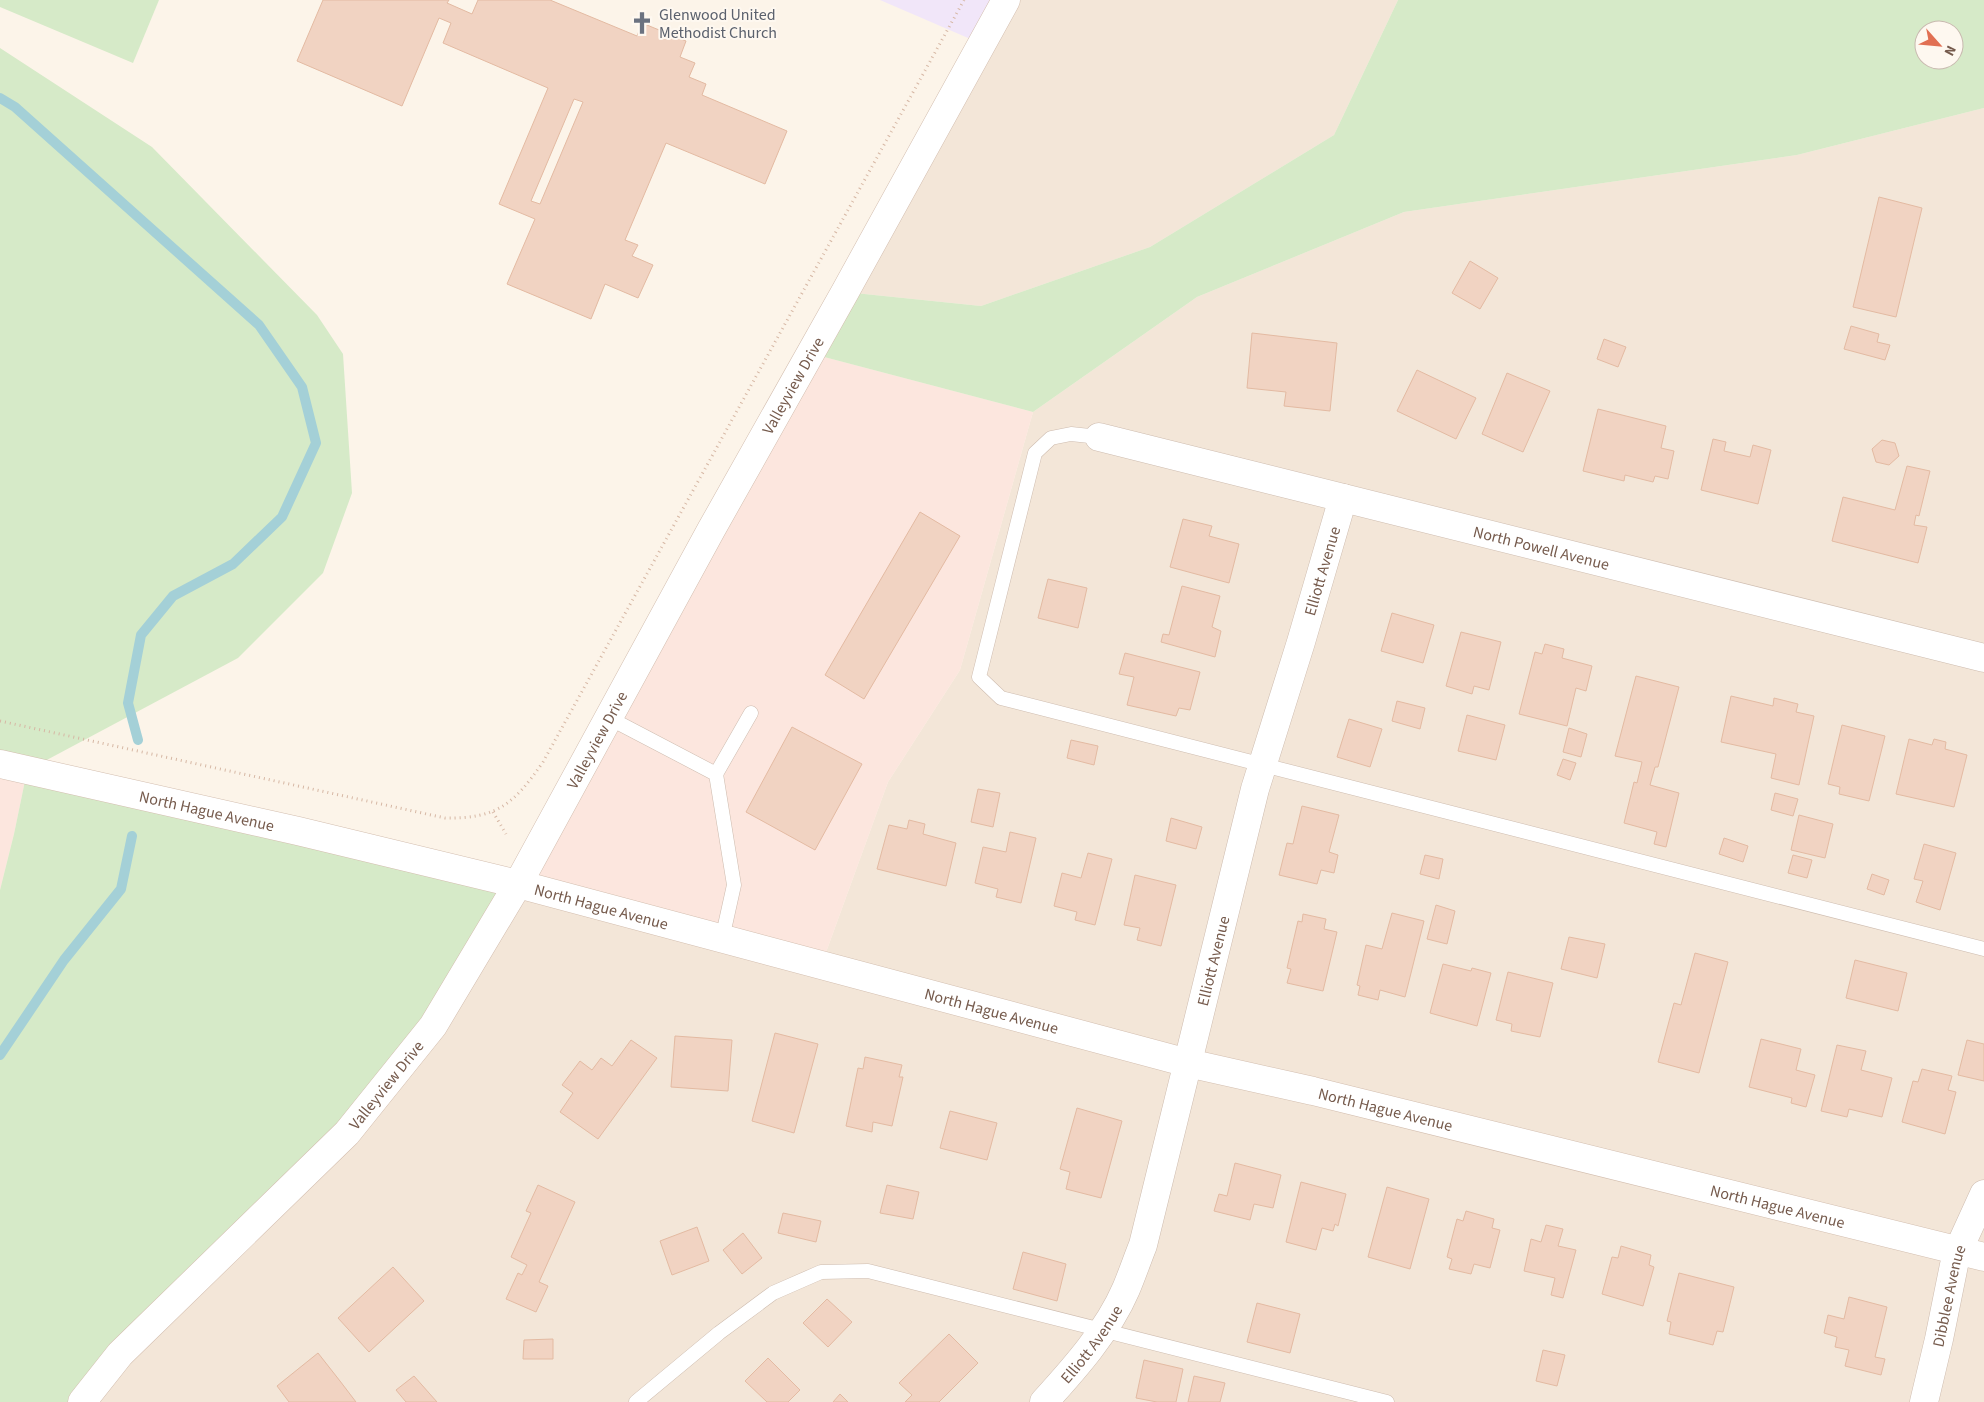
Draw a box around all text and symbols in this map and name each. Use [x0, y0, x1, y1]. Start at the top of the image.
place label: Glenwood United Methodist Church [659, 4, 777, 44]
church icon: Glenwood United Methodist Church [629, 10, 655, 36]
north arrow [1914, 20, 1964, 70]
text: N [1939, 42, 1961, 59]
street label: Valleyview Drive [757, 333, 830, 439]
street label: North Powell Avenue [1471, 521, 1612, 576]
street label: Elliott Avenue [1299, 524, 1346, 619]
street label: Valleyview Drive [562, 687, 633, 793]
street label: North Hague Avenue [137, 786, 276, 837]
street label: North Hague Avenue [532, 879, 671, 936]
street label: Elliott Avenue [1192, 914, 1235, 1008]
street label: North Hague Avenue [922, 983, 1061, 1040]
street label: Valleyview Drive [344, 1036, 429, 1135]
street label: North Hague Avenue [1316, 1083, 1455, 1137]
street label: North Hague Avenue [1708, 1180, 1847, 1234]
street label: Dibblee Avenue [1927, 1241, 1972, 1349]
street label: Elliott Avenue [1056, 1301, 1128, 1388]

